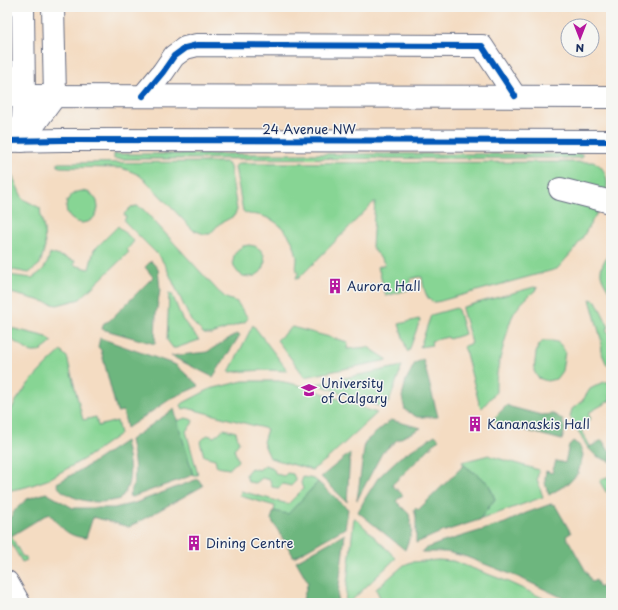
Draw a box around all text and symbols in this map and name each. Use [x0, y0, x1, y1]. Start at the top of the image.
north arrow [560, 18, 600, 58]
text: N [575, 40, 584, 57]
street label: 24 Avenue NW [262, 119, 357, 138]
place label: Aurora Hall [347, 276, 421, 295]
building icon: Aurora Hall [326, 277, 344, 295]
place label: University of Calgary [321, 373, 387, 407]
school or university icon: University of Calgary [300, 381, 318, 399]
place label: Kananaskis Hall [487, 414, 590, 433]
building icon: Kananaskis Hall [466, 415, 484, 433]
place label: Dining Centre [206, 533, 293, 552]
building icon: Dining Centre [185, 534, 203, 552]

